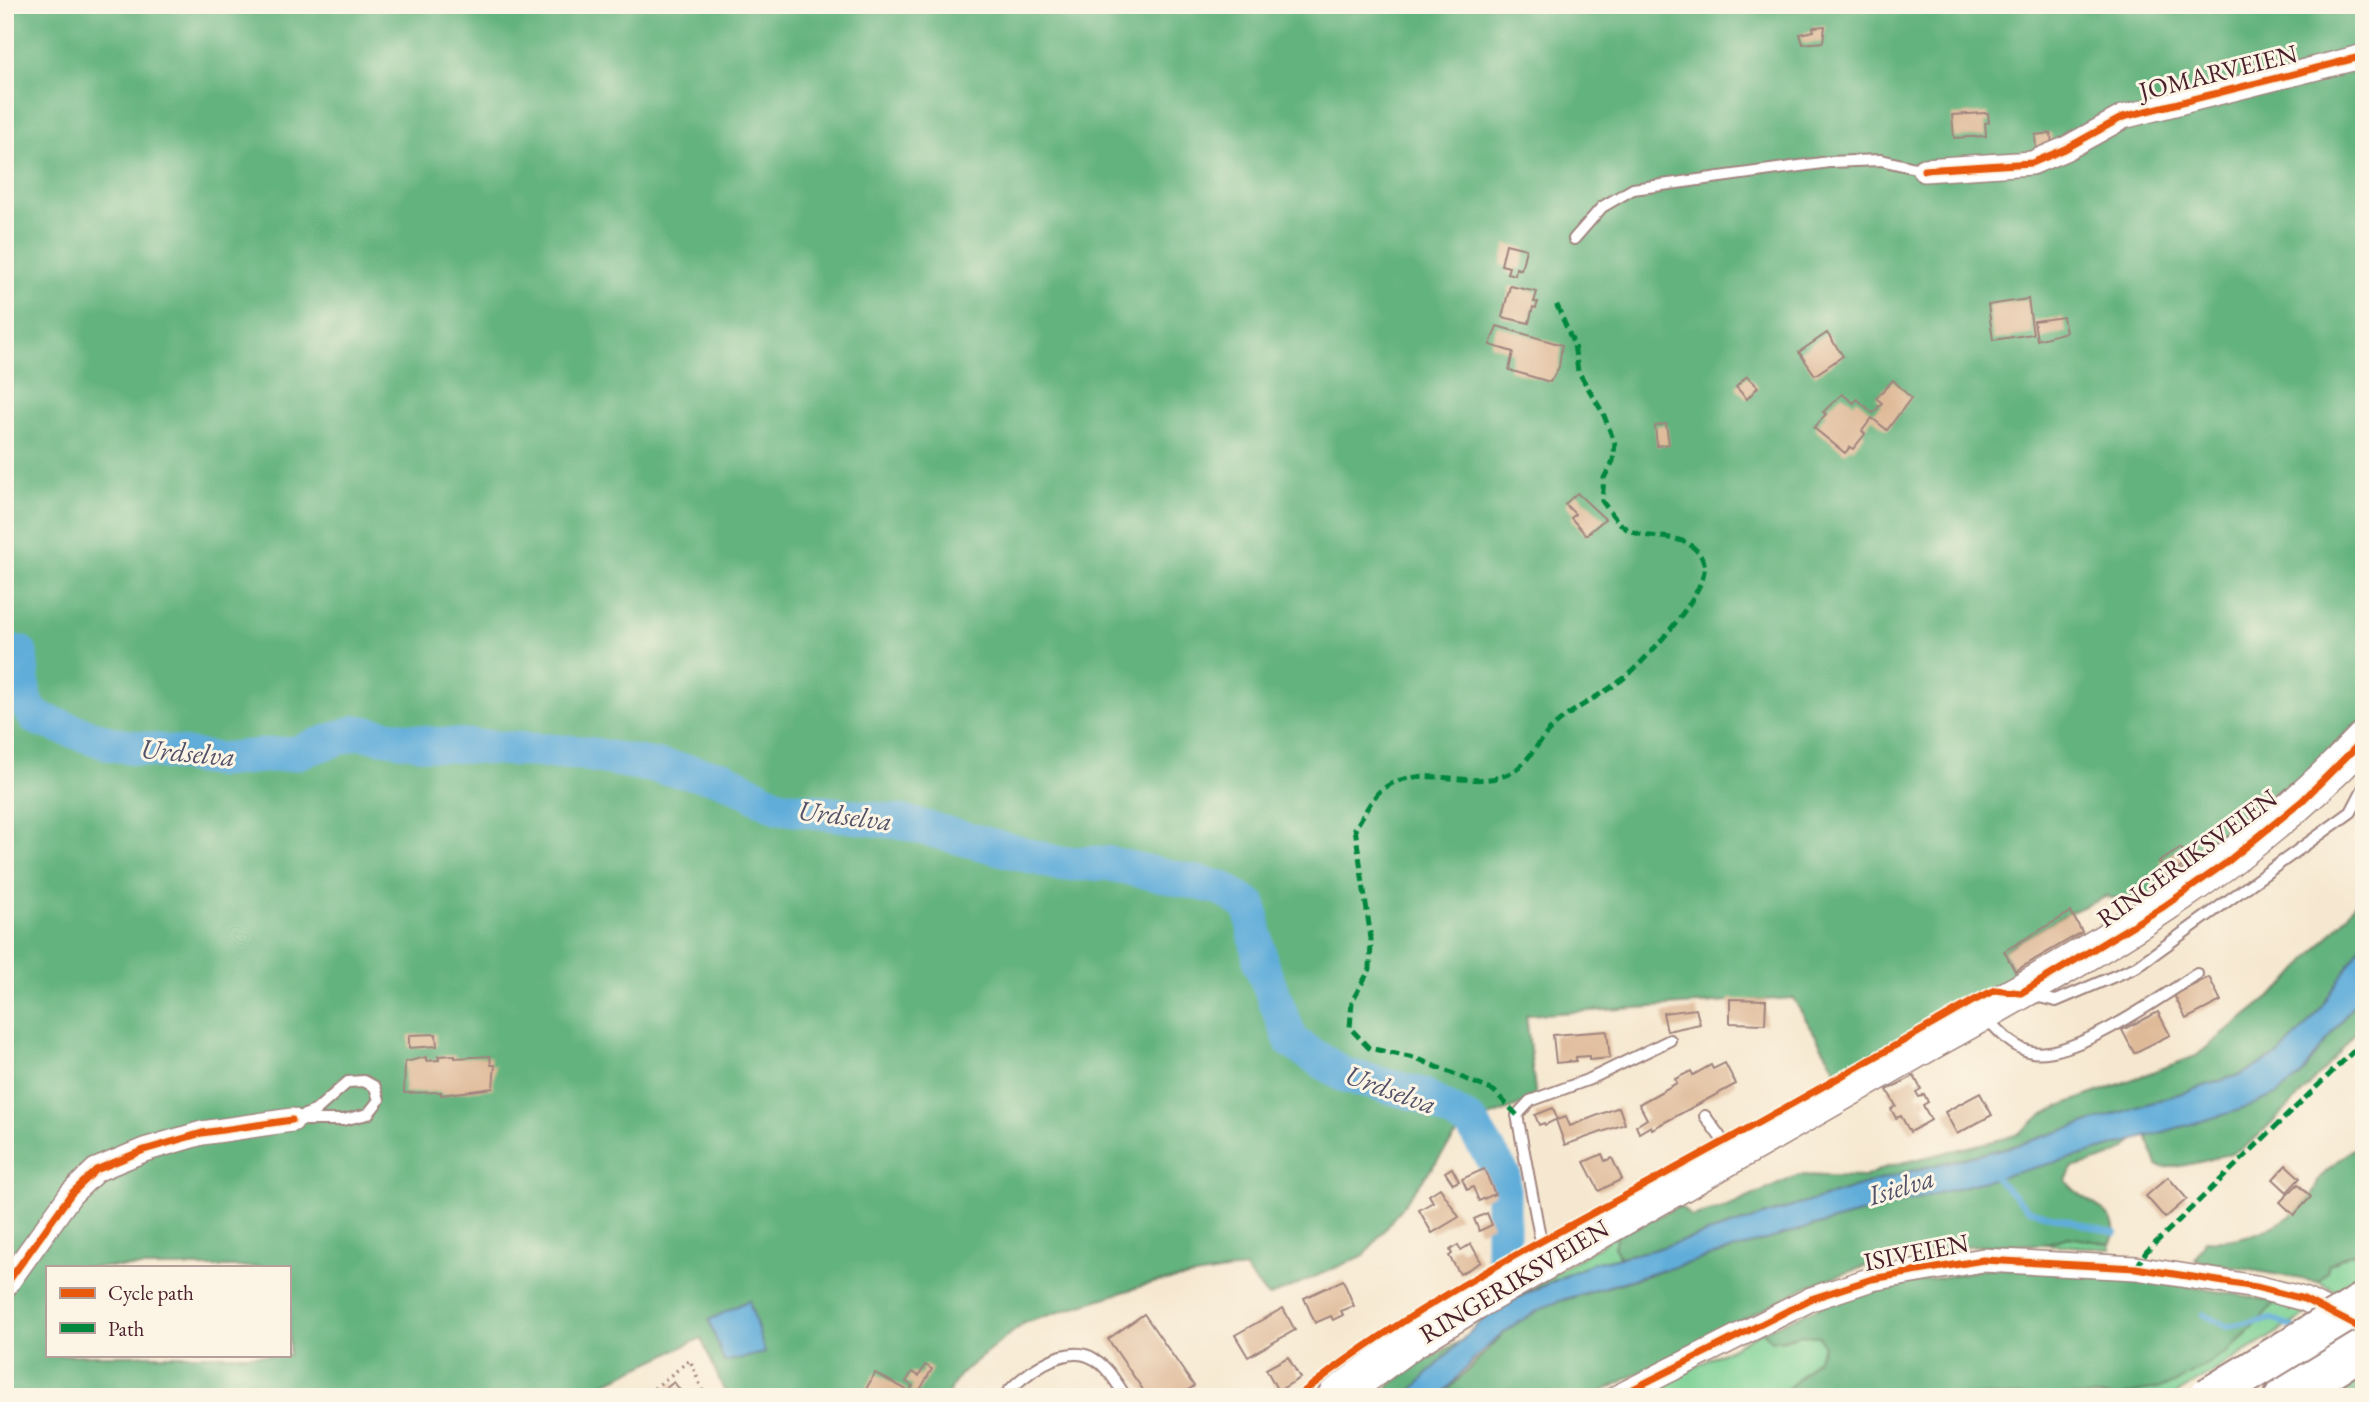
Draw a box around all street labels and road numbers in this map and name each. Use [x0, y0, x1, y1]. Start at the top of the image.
street label: JOMARVEIEN [2133, 36, 2301, 109]
street label: RINGERIKSVEIEN [2090, 781, 2284, 935]
street label: RINGERIKSVEIEN [1413, 1211, 1615, 1351]
street label: ISIVEIEN [1861, 1225, 1972, 1279]

